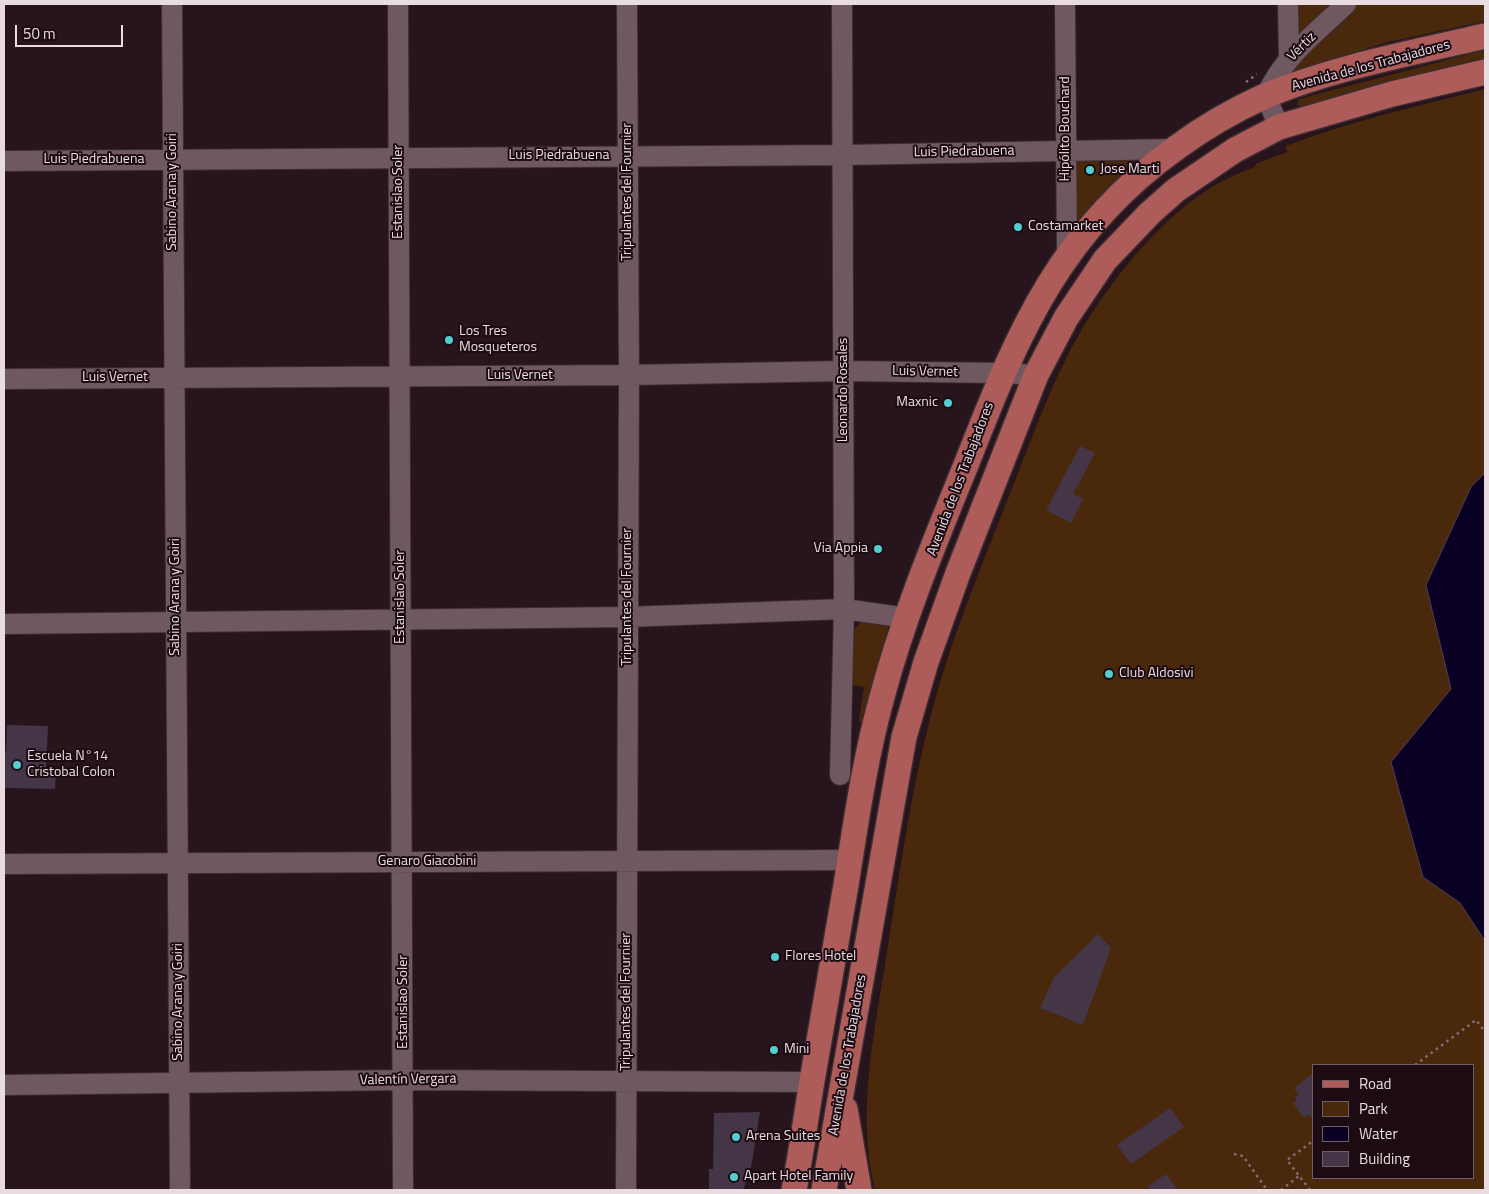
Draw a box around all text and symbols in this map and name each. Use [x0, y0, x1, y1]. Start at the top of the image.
scale bar [18, 15, 125, 47]
text: 50 m [23, 22, 56, 45]
street label: Vértiz [1284, 29, 1320, 65]
street label: Avenida de los Trabajadores [1290, 37, 1452, 95]
street label: Hipólito Bouchard [1058, 76, 1074, 182]
street label: Tripulantes del Fournier [620, 123, 636, 261]
street label: Sabino Arana y Goiri [165, 133, 181, 251]
street label: Luis Piedrabuena [913, 143, 1015, 161]
street label: Estanislao Soler [391, 145, 407, 239]
street label: Luis Piedrabuena [509, 148, 609, 164]
street label: Luis Piedrabuena [44, 152, 144, 168]
place label: Jose Marti [1100, 162, 1160, 178]
marker: Jose Marti [1084, 164, 1096, 176]
place label: Costamarket [1028, 219, 1103, 235]
marker: Costamarket [1012, 221, 1024, 233]
place label: Los Tres Mosqueteros [459, 324, 537, 357]
marker: Los Tres Mosqueteros [443, 334, 455, 346]
street label: Leonardo Rosales [836, 338, 852, 442]
street label: Luis Vernet [892, 363, 958, 381]
street label: Luis Vernet [487, 368, 553, 384]
street label: Luis Vernet [82, 370, 148, 386]
place label: Maxnic [896, 395, 938, 411]
marker: Maxnic [942, 397, 954, 409]
street label: Avenida de los Trabajadores [924, 400, 998, 558]
street label: Tripulantes del Fournier [620, 528, 636, 666]
street label: Sabino Arana y Goiri [168, 538, 184, 656]
place label: Via Appia [814, 541, 868, 557]
marker: Via Appia [872, 543, 884, 555]
street label: Estanislao Soler [393, 550, 409, 644]
place label: Club Aldosivi [1119, 666, 1193, 682]
marker: Club Aldosivi [1103, 668, 1115, 680]
place label: Escuela N°14 Cristobal Colon [27, 749, 115, 782]
marker: Escuela N°14 Cristobal Colon [11, 759, 23, 771]
street label: Genaro Giacobini [378, 854, 476, 870]
street label: Tripulantes del Fournier [619, 933, 635, 1071]
street label: Sabino Arana y Goiri [171, 943, 187, 1061]
place label: Flores Hotel [785, 949, 856, 965]
marker: Flores Hotel [769, 951, 781, 963]
street label: Estanislao Soler [396, 955, 412, 1049]
street label: Avenida de los Trabajadores [826, 973, 870, 1137]
place label: Mini [784, 1042, 809, 1058]
marker: Mini [768, 1044, 780, 1056]
legend [1312, 1064, 1474, 1179]
street label: Valentín Vergara [359, 1071, 457, 1089]
text: Road [1359, 1072, 1391, 1095]
text: Park [1359, 1097, 1388, 1120]
text: Water [1359, 1122, 1398, 1145]
place label: Arena Suites [746, 1129, 820, 1145]
marker: Arena Suites [730, 1131, 742, 1143]
text: Building [1359, 1147, 1410, 1170]
place label: Apart Hotel Family [744, 1169, 853, 1185]
marker: Apart Hotel Family [728, 1171, 740, 1183]

